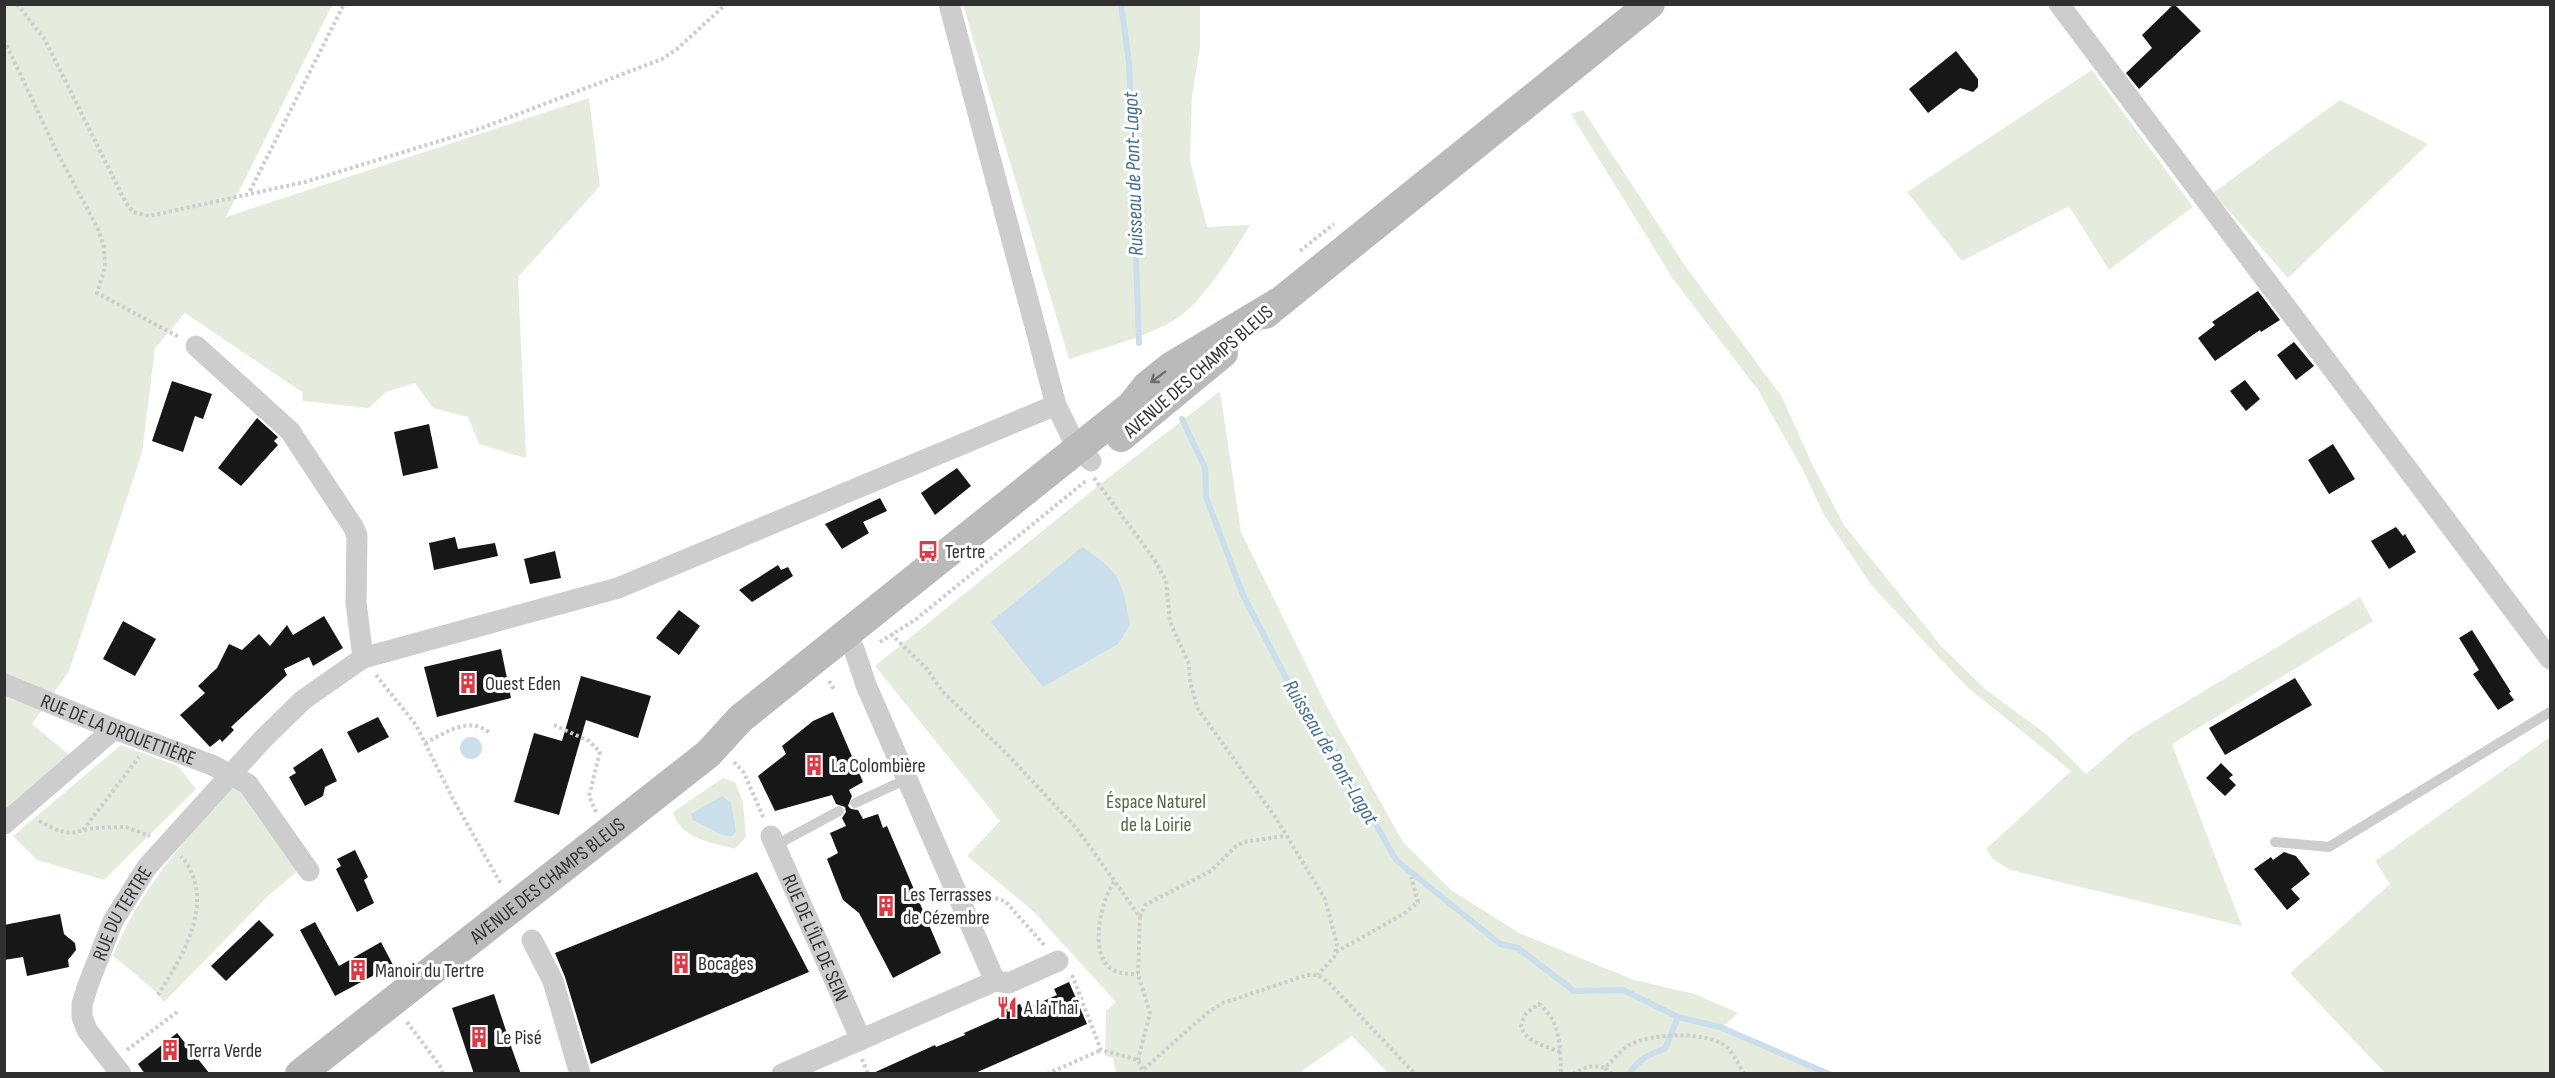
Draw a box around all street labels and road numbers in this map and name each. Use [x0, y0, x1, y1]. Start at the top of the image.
street label: AVENUE DES CHAMPS BLEUS [1118, 300, 1278, 444]
street label: RUE DE LA DROUETTIÈRE [37, 689, 199, 771]
street label: AVENUE DES CHAMPS BLEUS [465, 813, 630, 950]
street label: RUE DU TERTRE [88, 862, 158, 964]
street label: RUE DE L'ÎLE DE SEIN [776, 871, 853, 1005]

